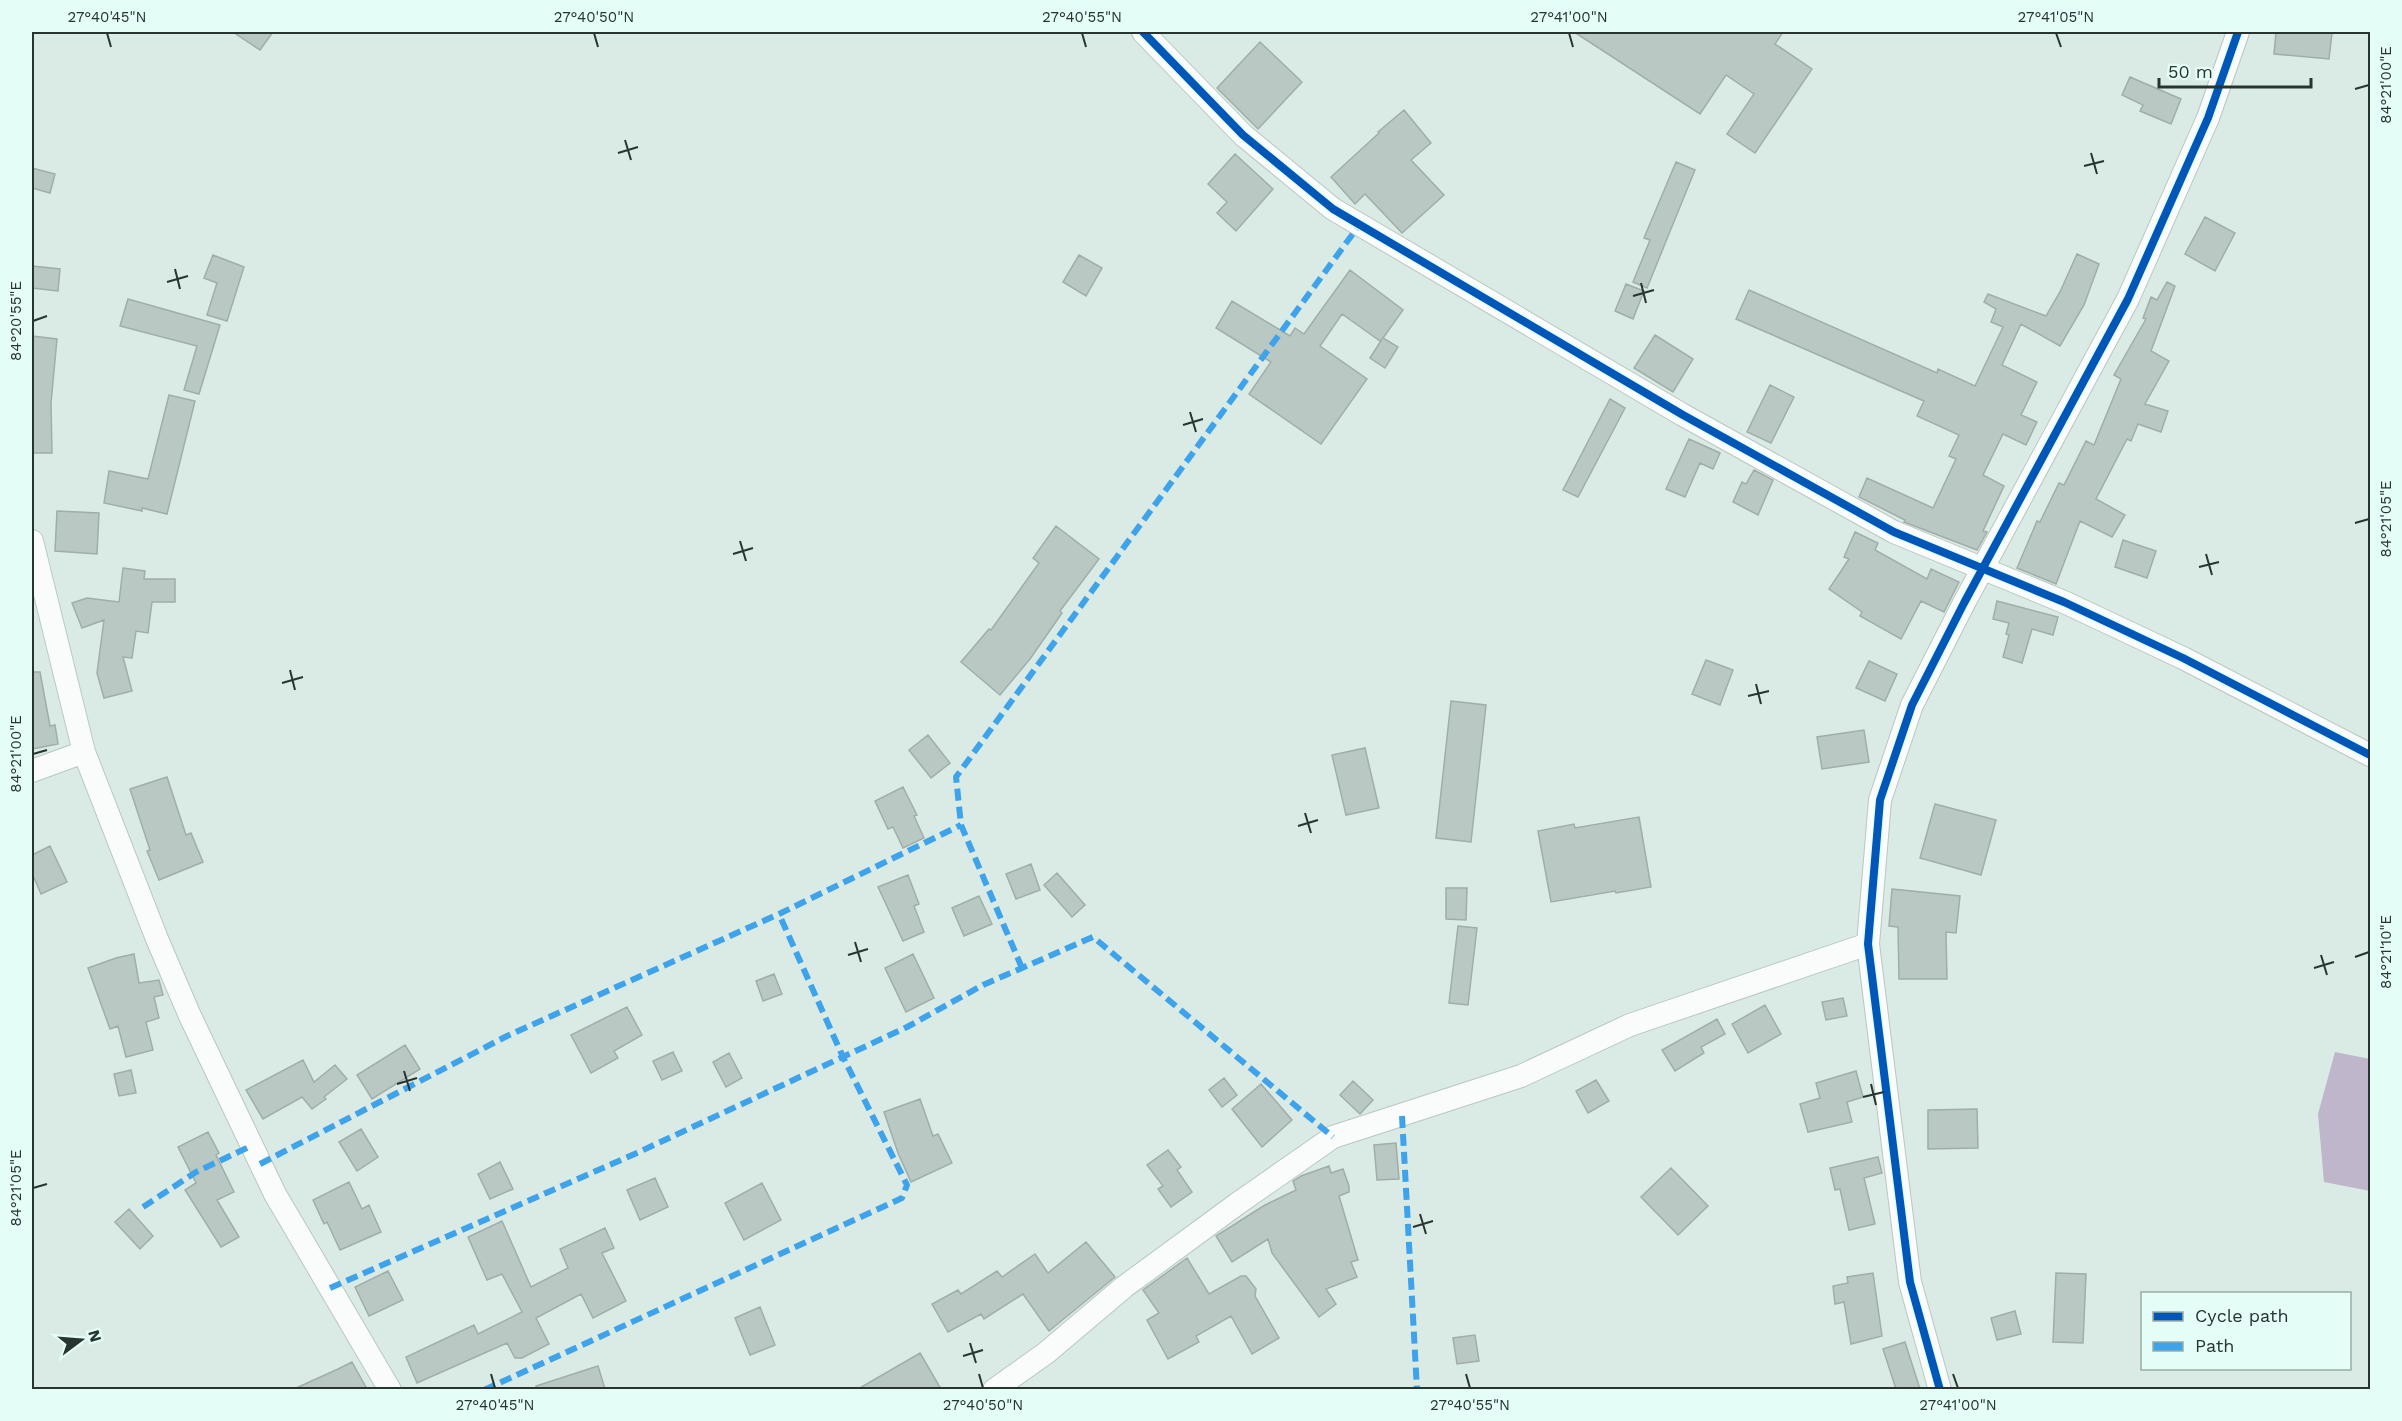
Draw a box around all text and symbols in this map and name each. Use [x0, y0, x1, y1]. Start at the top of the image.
text: 27°40'45"N [68, 8, 146, 26]
text: 27°40'50"N [554, 8, 634, 26]
text: 27°40'55"N [1042, 8, 1122, 26]
text: 27°41'00"N [1530, 8, 1608, 26]
text: 27°41'05"N [2018, 8, 2094, 26]
text: 84°21'00"E [2377, 46, 2395, 124]
scale bar [2159, 51, 2310, 89]
text: 50 m [2168, 61, 2213, 82]
text: 84°20'55"E [7, 281, 25, 361]
text: 84°21'05"E [2377, 480, 2395, 558]
text: 84°21'00"E [7, 715, 25, 793]
text: 84°21'10"E [2377, 915, 2395, 989]
text: 84°21'05"E [7, 1149, 25, 1227]
legend [2141, 1292, 2351, 1370]
text: Cycle path [2195, 1305, 2289, 1326]
north arrow [51, 1310, 111, 1370]
text: N [84, 1328, 106, 1344]
text: Path [2195, 1335, 2235, 1356]
text: 27°40'45"N [456, 1396, 534, 1414]
text: 27°40'50"N [943, 1396, 1023, 1414]
text: 27°40'55"N [1430, 1396, 1510, 1414]
text: 27°41'00"N [1919, 1396, 1997, 1414]

